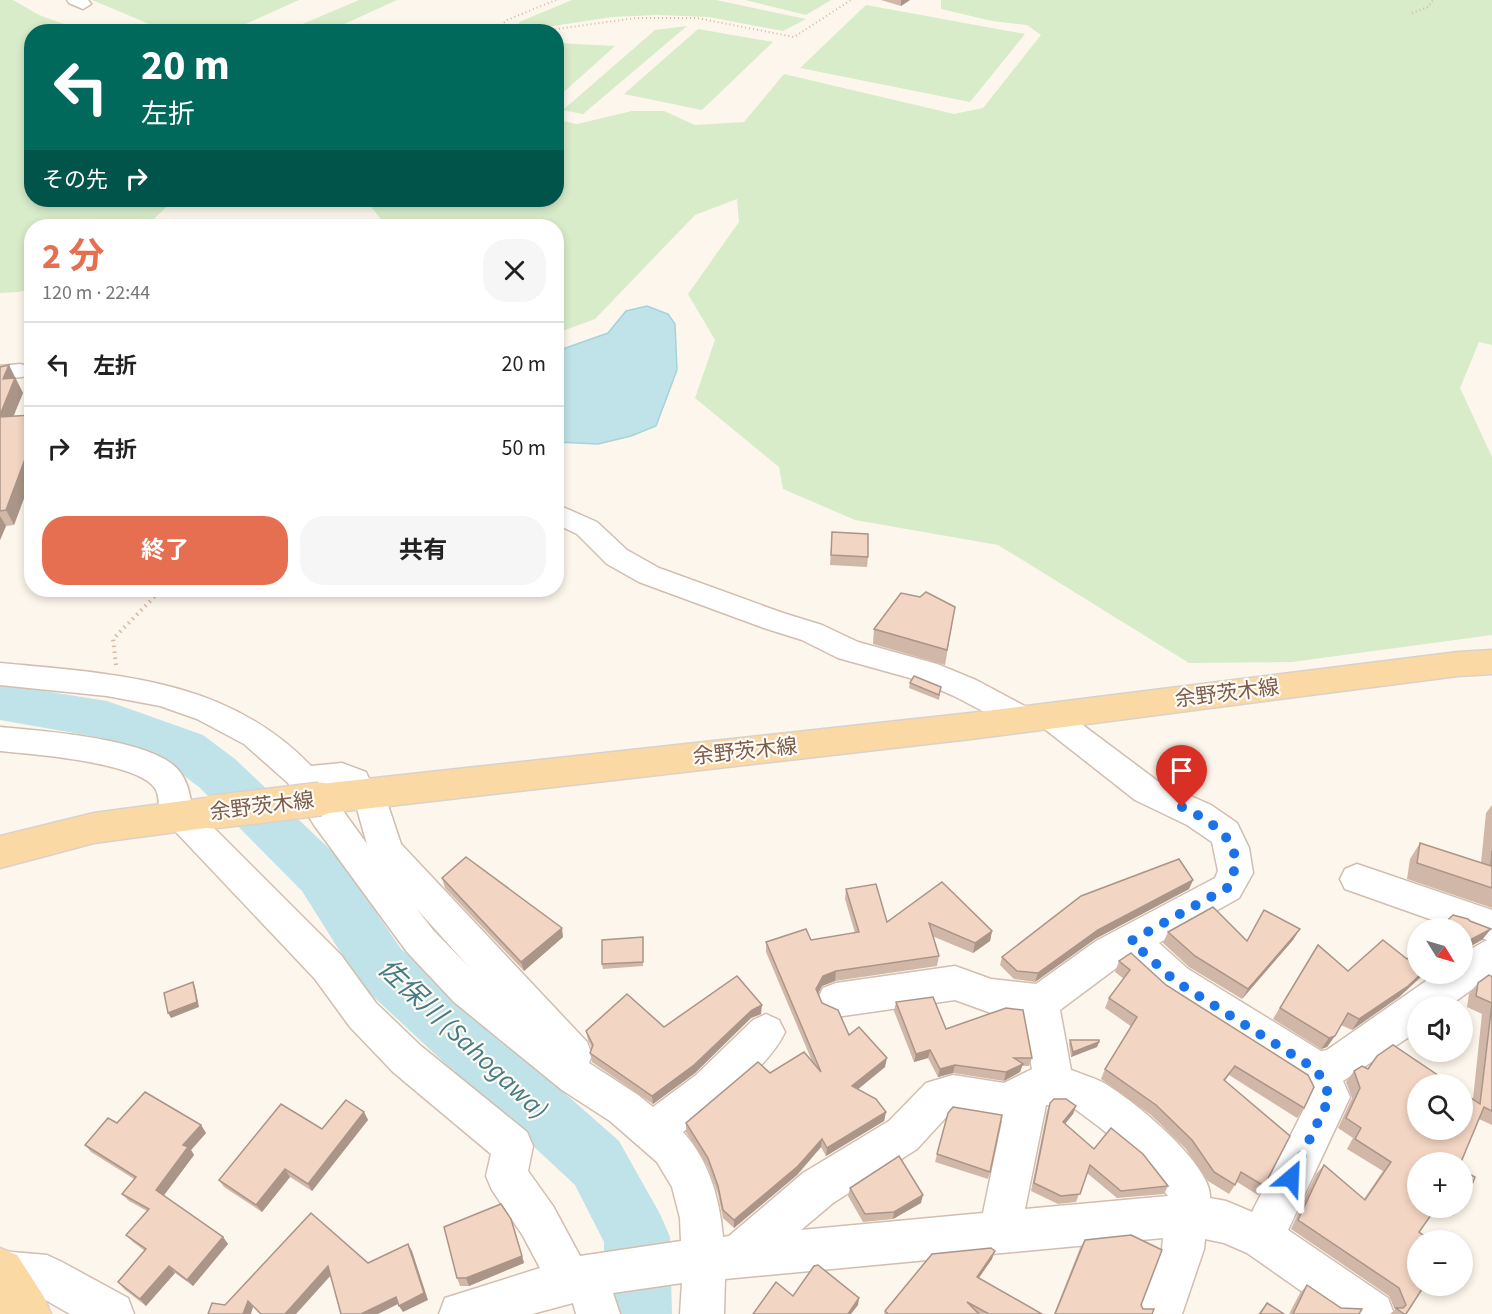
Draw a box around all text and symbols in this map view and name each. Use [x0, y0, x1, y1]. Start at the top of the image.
text: 20 m [141, 36, 230, 96]
icon: left [42, 48, 120, 126]
text: 左折 [141, 95, 195, 134]
icon: right [120, 162, 153, 195]
text: その先 [42, 164, 108, 196]
text: 2 分 [42, 231, 104, 282]
button: close [483, 239, 546, 302]
text: 120 m · 22:44 [42, 279, 150, 307]
icon: left [42, 348, 75, 381]
text: 20 m [501, 348, 546, 380]
text: 左折 [93, 350, 137, 382]
icon: right [42, 432, 75, 465]
text: 50 m [501, 432, 546, 464]
text: 右折 [93, 434, 137, 466]
button: 終了 [42, 516, 288, 585]
button: 共有 [300, 516, 546, 585]
street label: 余野茨木線 [1173, 672, 1281, 714]
street label: 余野茨木線 [691, 731, 799, 771]
pin [1156, 745, 1207, 807]
icon: arrive [1165, 754, 1198, 787]
street label: 余野茨木線 [208, 785, 316, 827]
north arrow [1407, 918, 1473, 984]
map controls [1407, 918, 1473, 1296]
water label: 佐保川 (Sahogawa) [369, 950, 557, 1128]
button: sound [1407, 996, 1473, 1062]
button: search [1407, 1074, 1473, 1140]
position arrow [1259, 1146, 1323, 1210]
button: + [1407, 1152, 1473, 1218]
button: − [1407, 1230, 1473, 1296]

